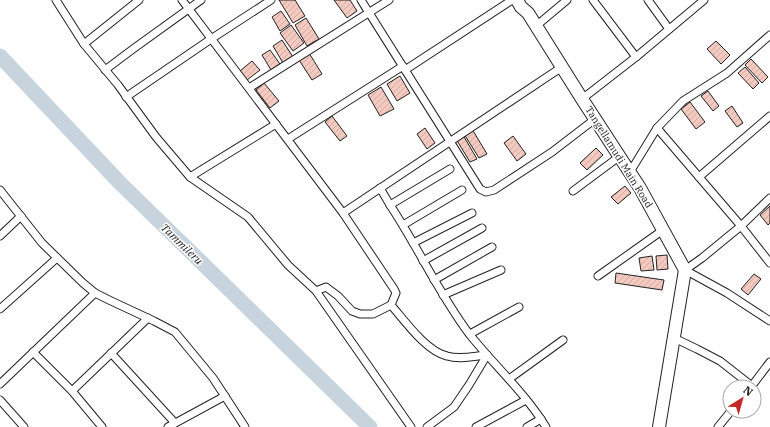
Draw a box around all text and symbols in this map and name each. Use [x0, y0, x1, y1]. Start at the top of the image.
street label: Tangellamudi Main Road [582, 104, 656, 210]
water label: Tammileru [158, 220, 207, 268]
north arrow [722, 379, 762, 419]
text: N [740, 383, 756, 399]

